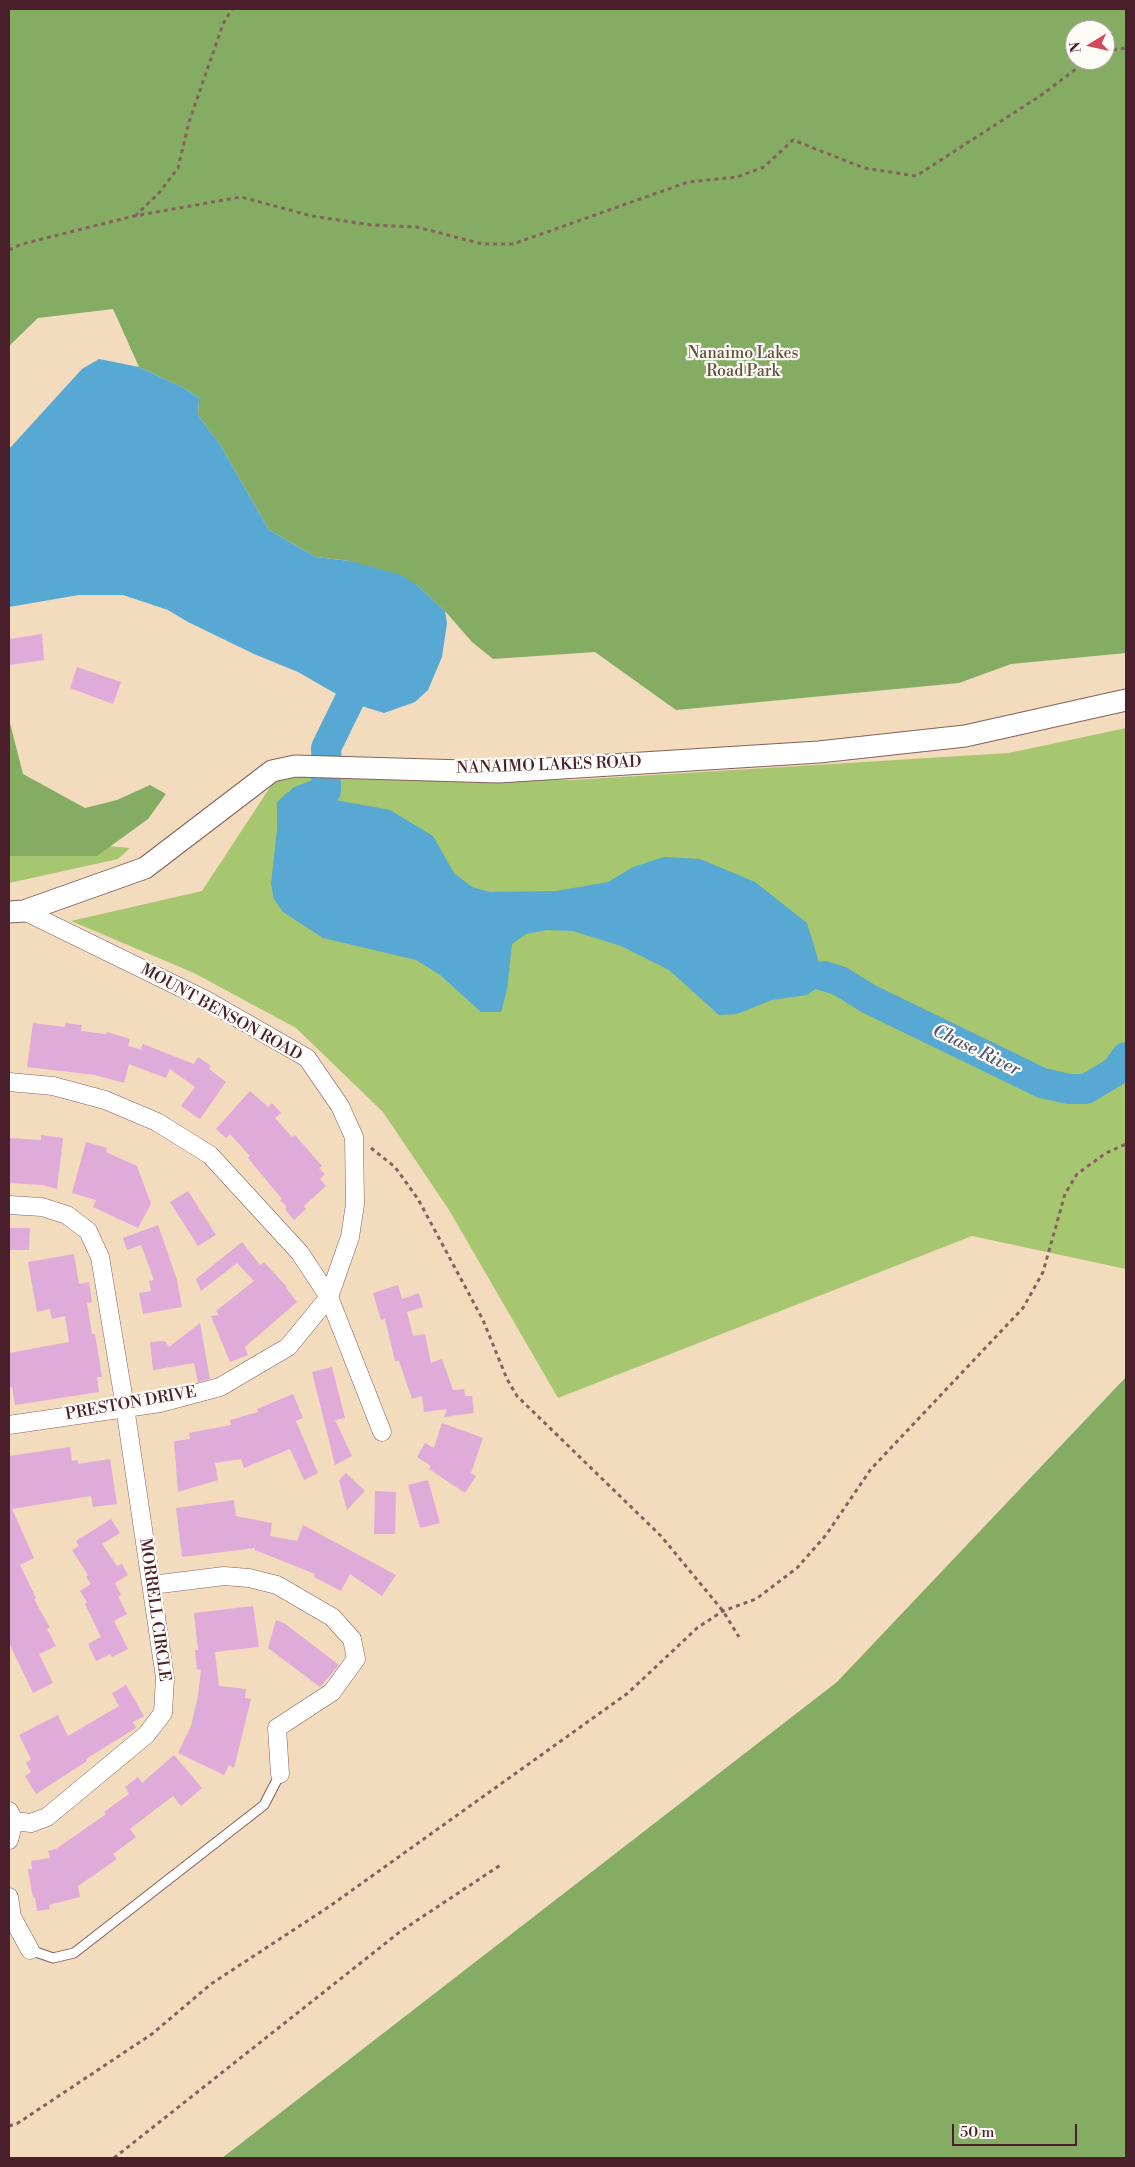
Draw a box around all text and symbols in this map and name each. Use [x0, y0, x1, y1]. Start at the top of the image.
north arrow [1065, 20, 1115, 70]
text: N [1066, 40, 1086, 54]
park label: Nanaimo Lakes Road Park [688, 344, 798, 382]
street label: NANAIMO LAKES ROAD [456, 753, 642, 779]
street label: MOUNT BENSON ROAD [137, 961, 305, 1065]
water label: Chase River [929, 1021, 1023, 1081]
street label: PRESTON DRIVE [64, 1383, 198, 1425]
street label: MORRELL CIRCLE [134, 1537, 174, 1683]
scale bar [955, 2114, 1080, 2146]
text: 50 m [960, 2123, 994, 2142]

